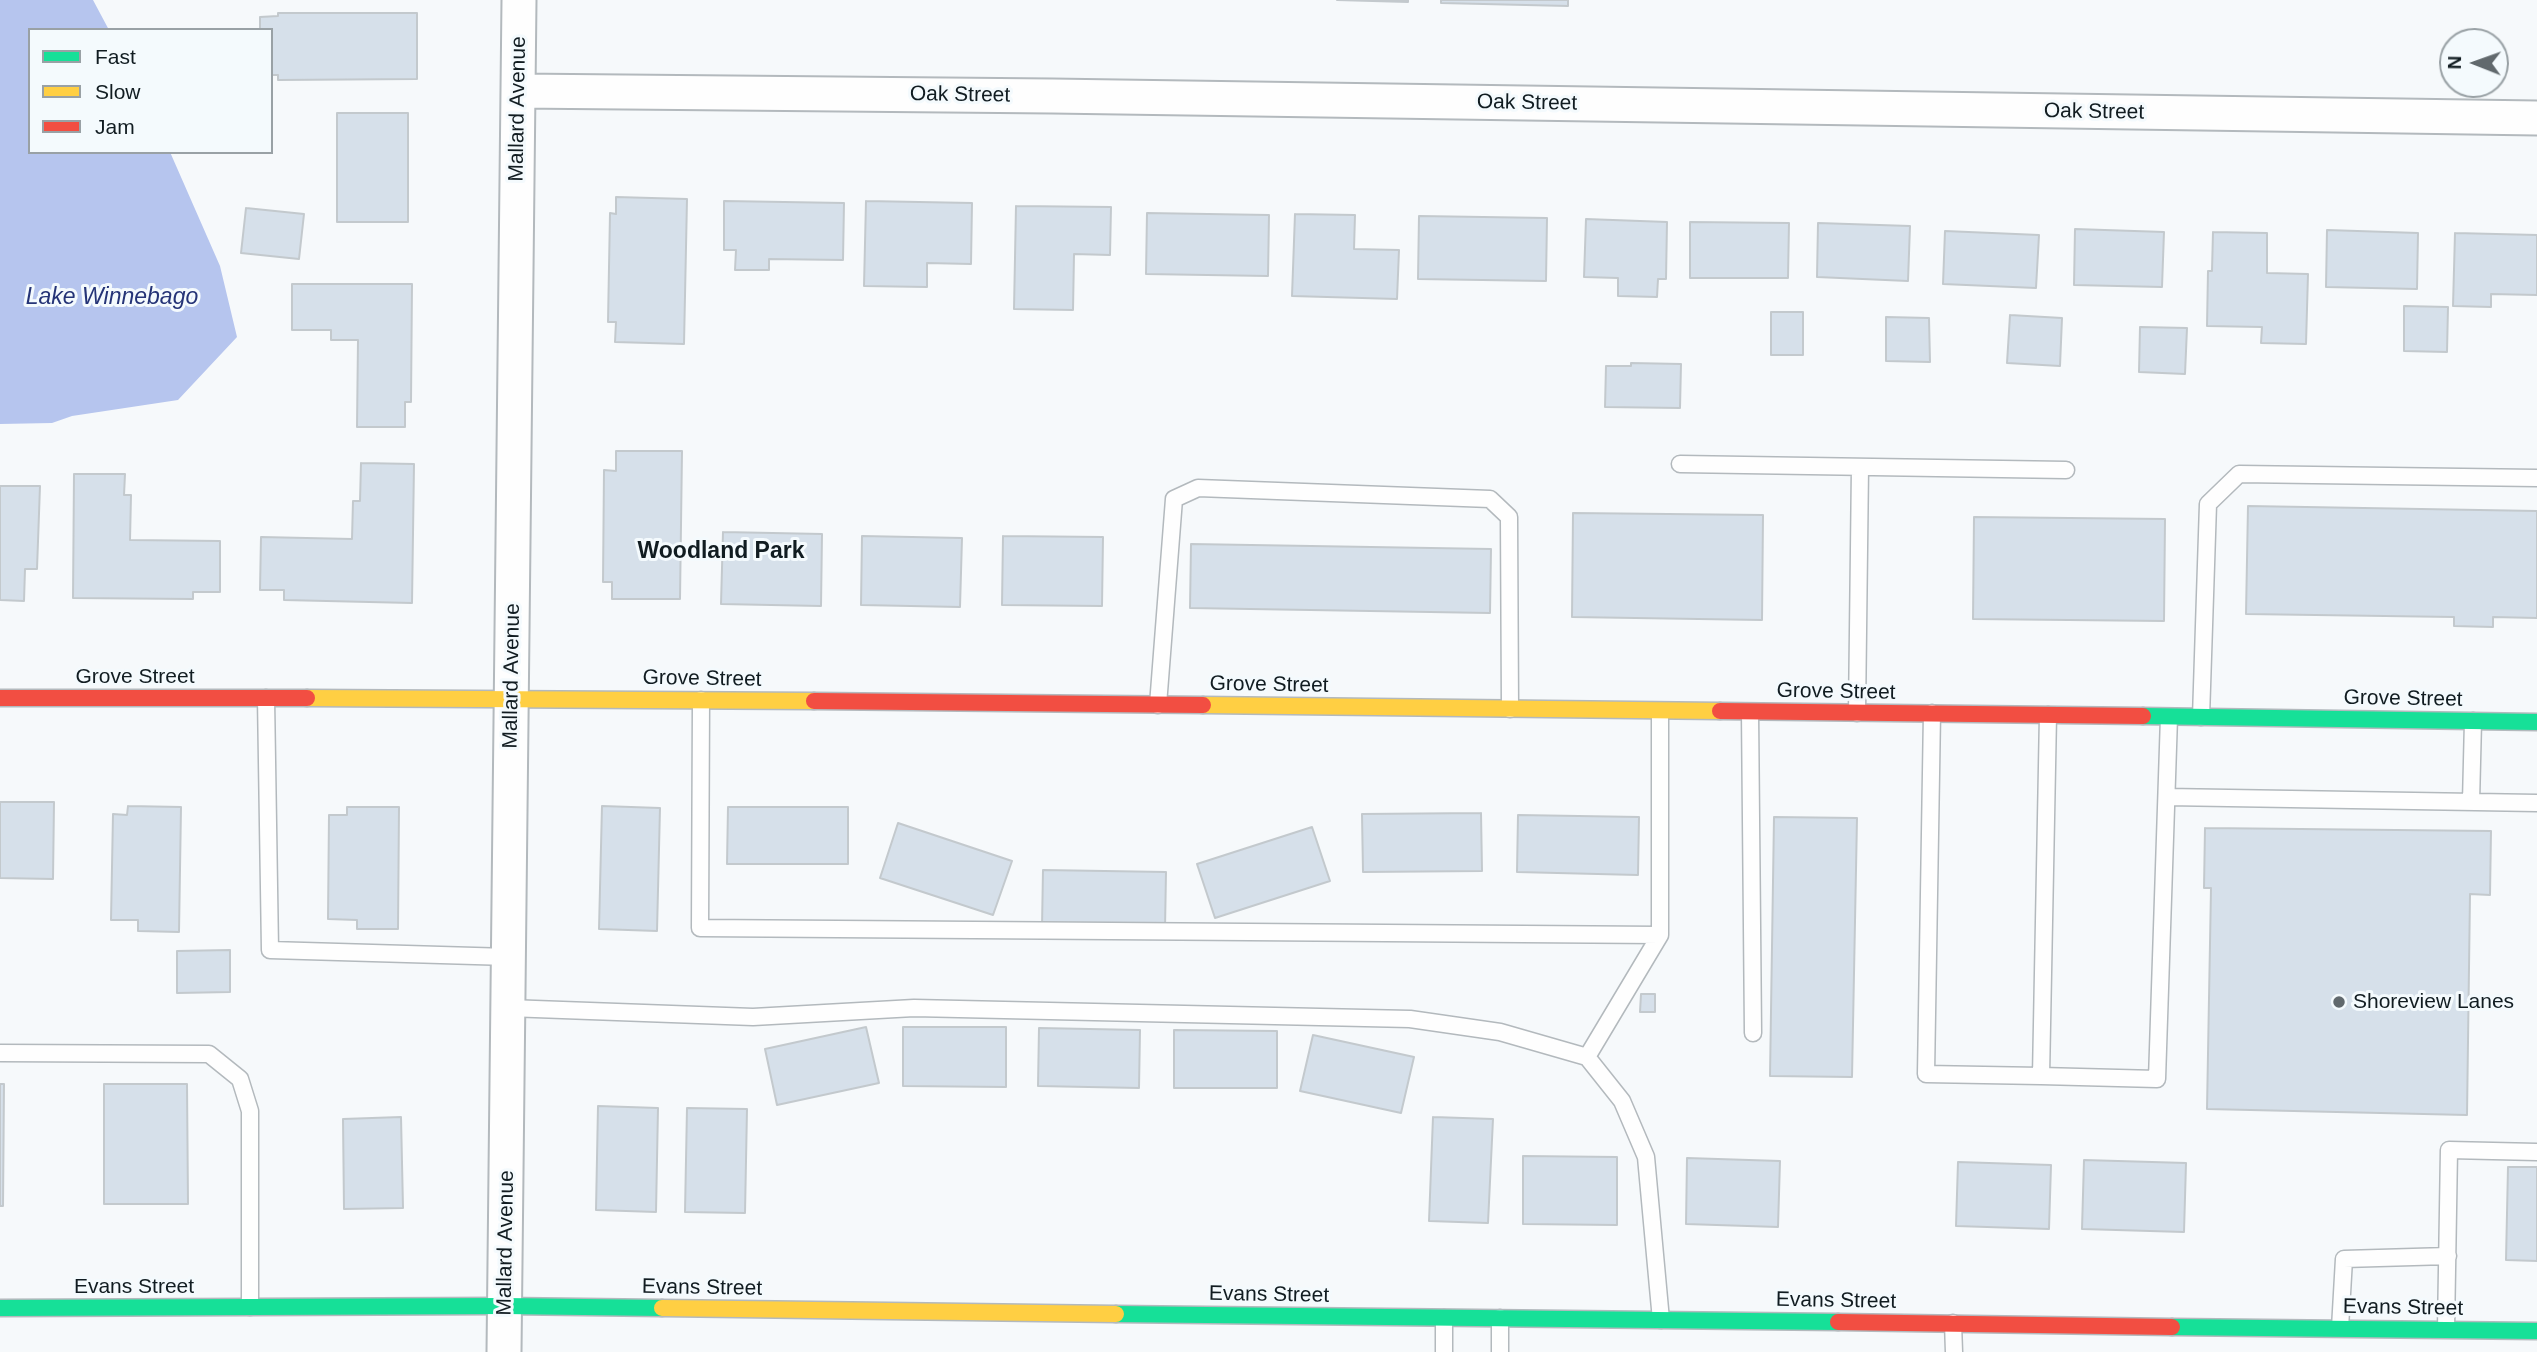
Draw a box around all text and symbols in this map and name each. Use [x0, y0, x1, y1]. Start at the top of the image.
legend [28, 28, 273, 154]
north arrow [2439, 28, 2509, 98]
street label: Mallard Avenue [504, 36, 532, 182]
text: Fast [95, 45, 136, 68]
text: N [2444, 56, 2465, 70]
text: Slow [95, 80, 141, 103]
street label: Oak Street [910, 82, 1010, 108]
street label: Oak Street [1477, 90, 1577, 116]
street label: Oak Street [2044, 99, 2144, 125]
text: Jam [95, 115, 135, 138]
water label: Lake Winnebago [26, 284, 198, 312]
district label: Woodland Park [638, 538, 804, 566]
street label: Mallard Avenue [498, 603, 526, 749]
street label: Grove Street [75, 664, 195, 690]
street label: Grove Street [642, 665, 762, 693]
street label: Grove Street [1209, 671, 1329, 699]
street label: Grove Street [1776, 678, 1896, 706]
street label: Grove Street [2343, 685, 2463, 713]
place label: Shoreview Lanes [2353, 989, 2514, 1015]
marker: Shoreview Lanes [2331, 994, 2347, 1010]
street label: Mallard Avenue [492, 1170, 520, 1316]
street label: Evans Street [74, 1274, 194, 1300]
street label: Evans Street [642, 1274, 762, 1302]
street label: Evans Street [1209, 1281, 1329, 1309]
street label: Evans Street [1776, 1287, 1896, 1315]
street label: Evans Street [2343, 1294, 2463, 1322]

